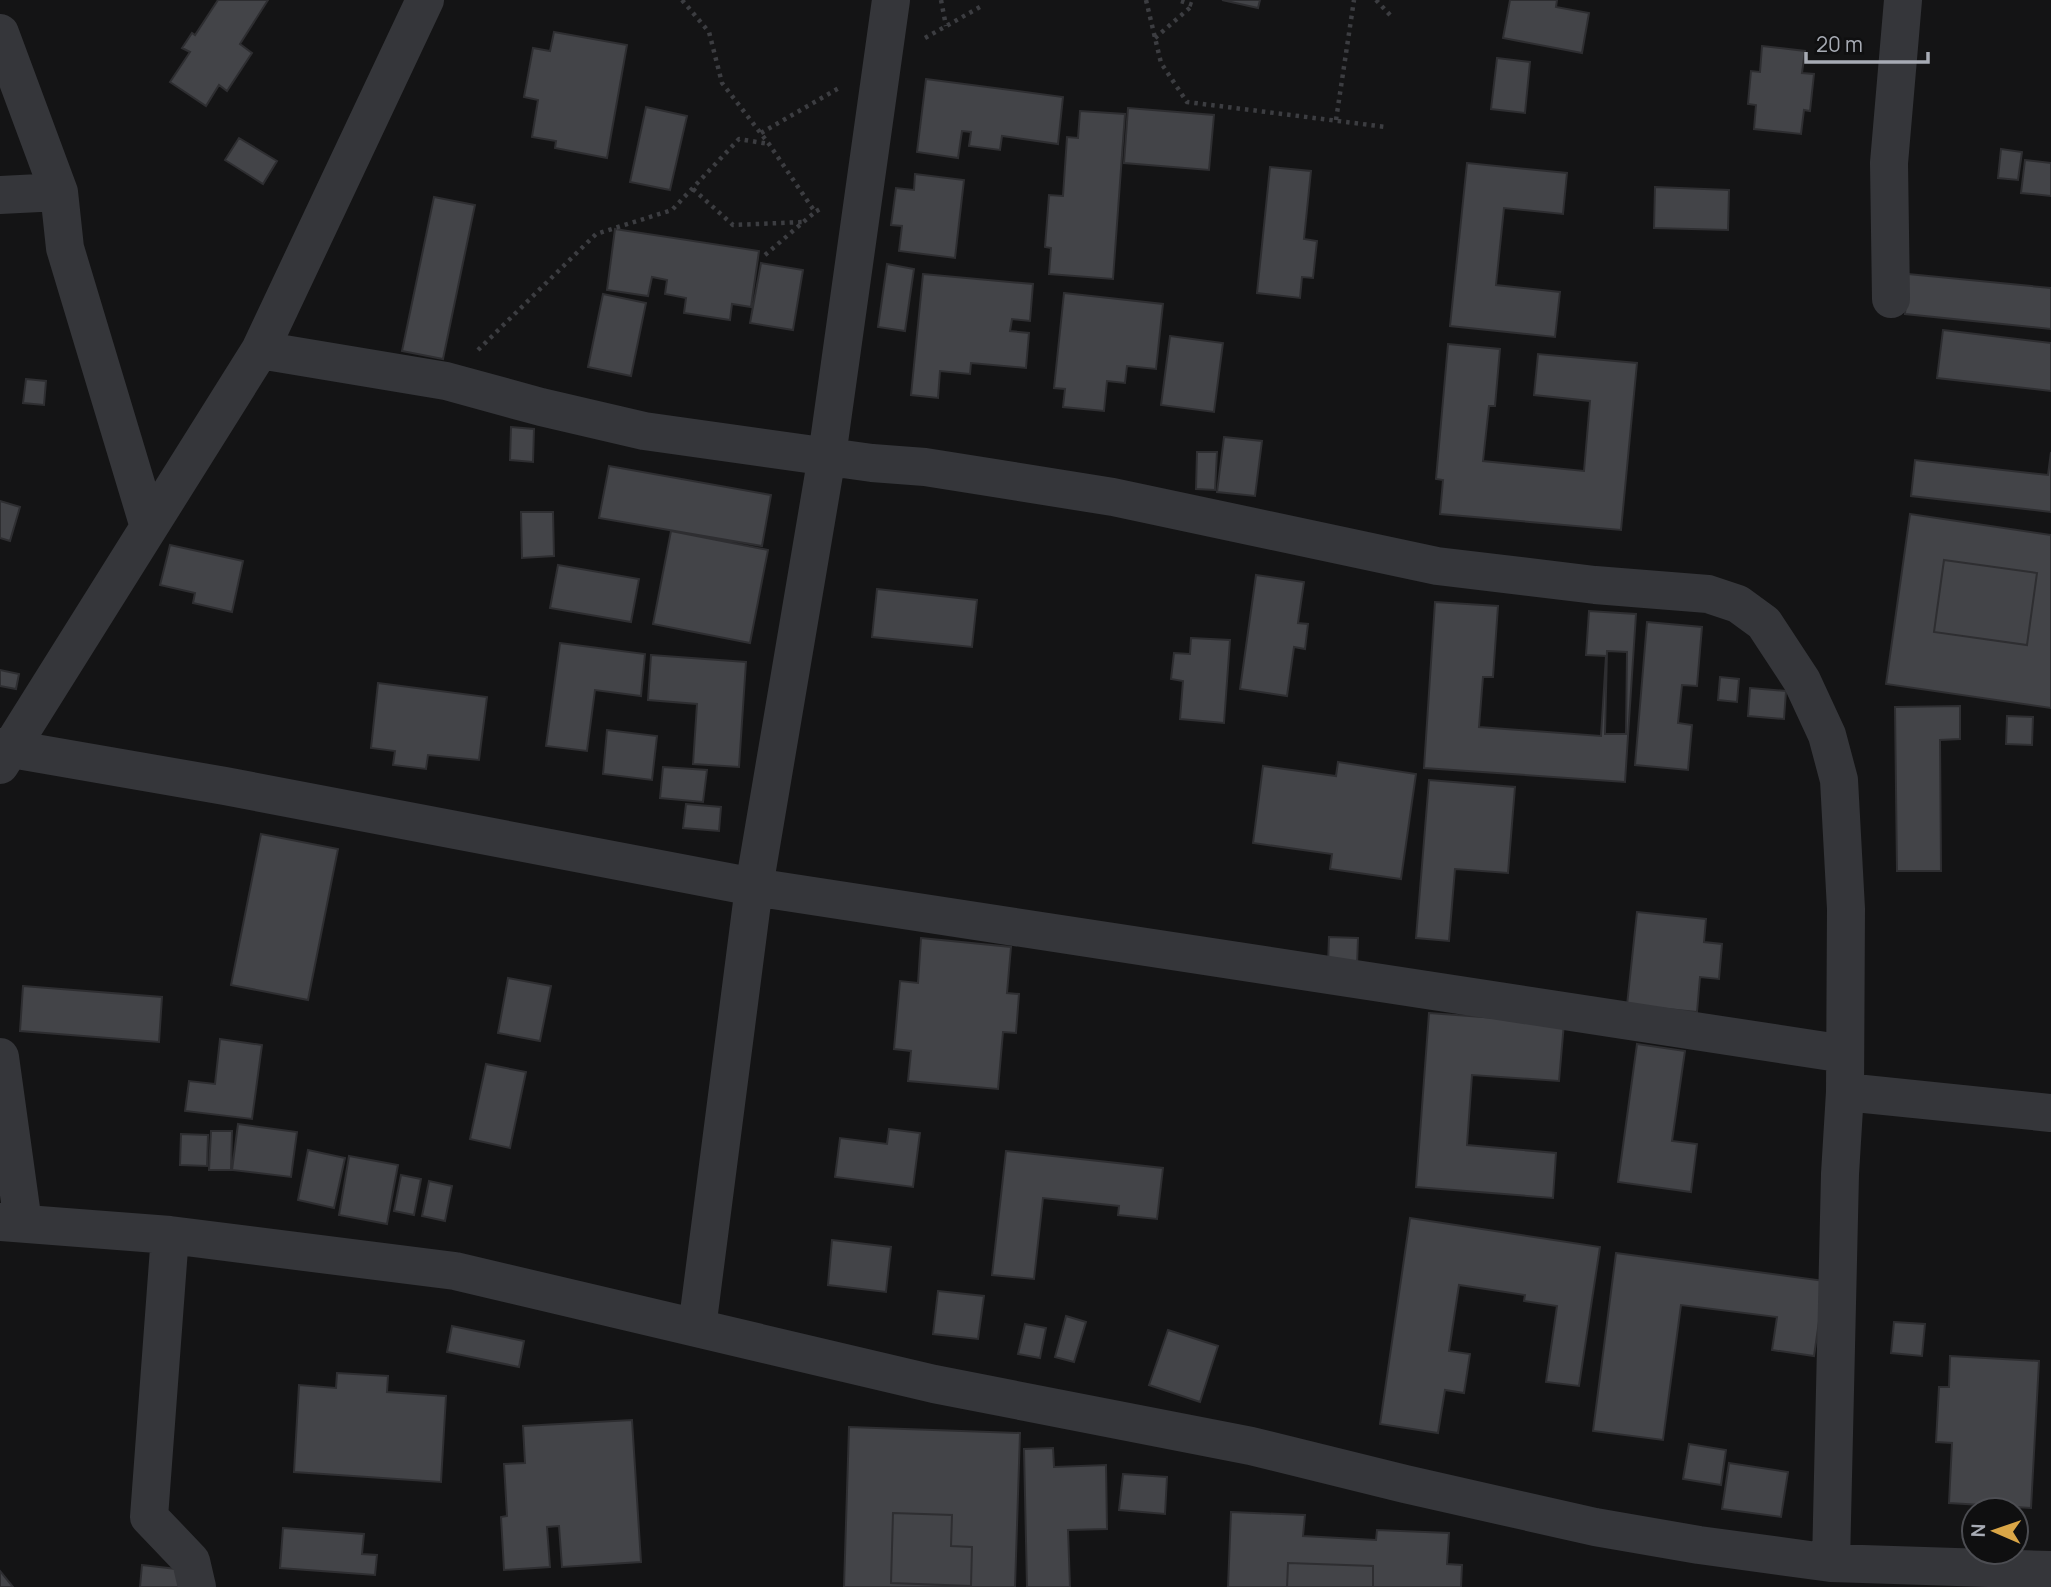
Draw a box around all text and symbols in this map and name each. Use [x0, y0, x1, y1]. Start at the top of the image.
scale bar [1806, 21, 1928, 65]
text: 20 m [1816, 30, 1863, 58]
north arrow [1960, 1496, 2030, 1566]
text: N [1965, 1523, 1991, 1538]

